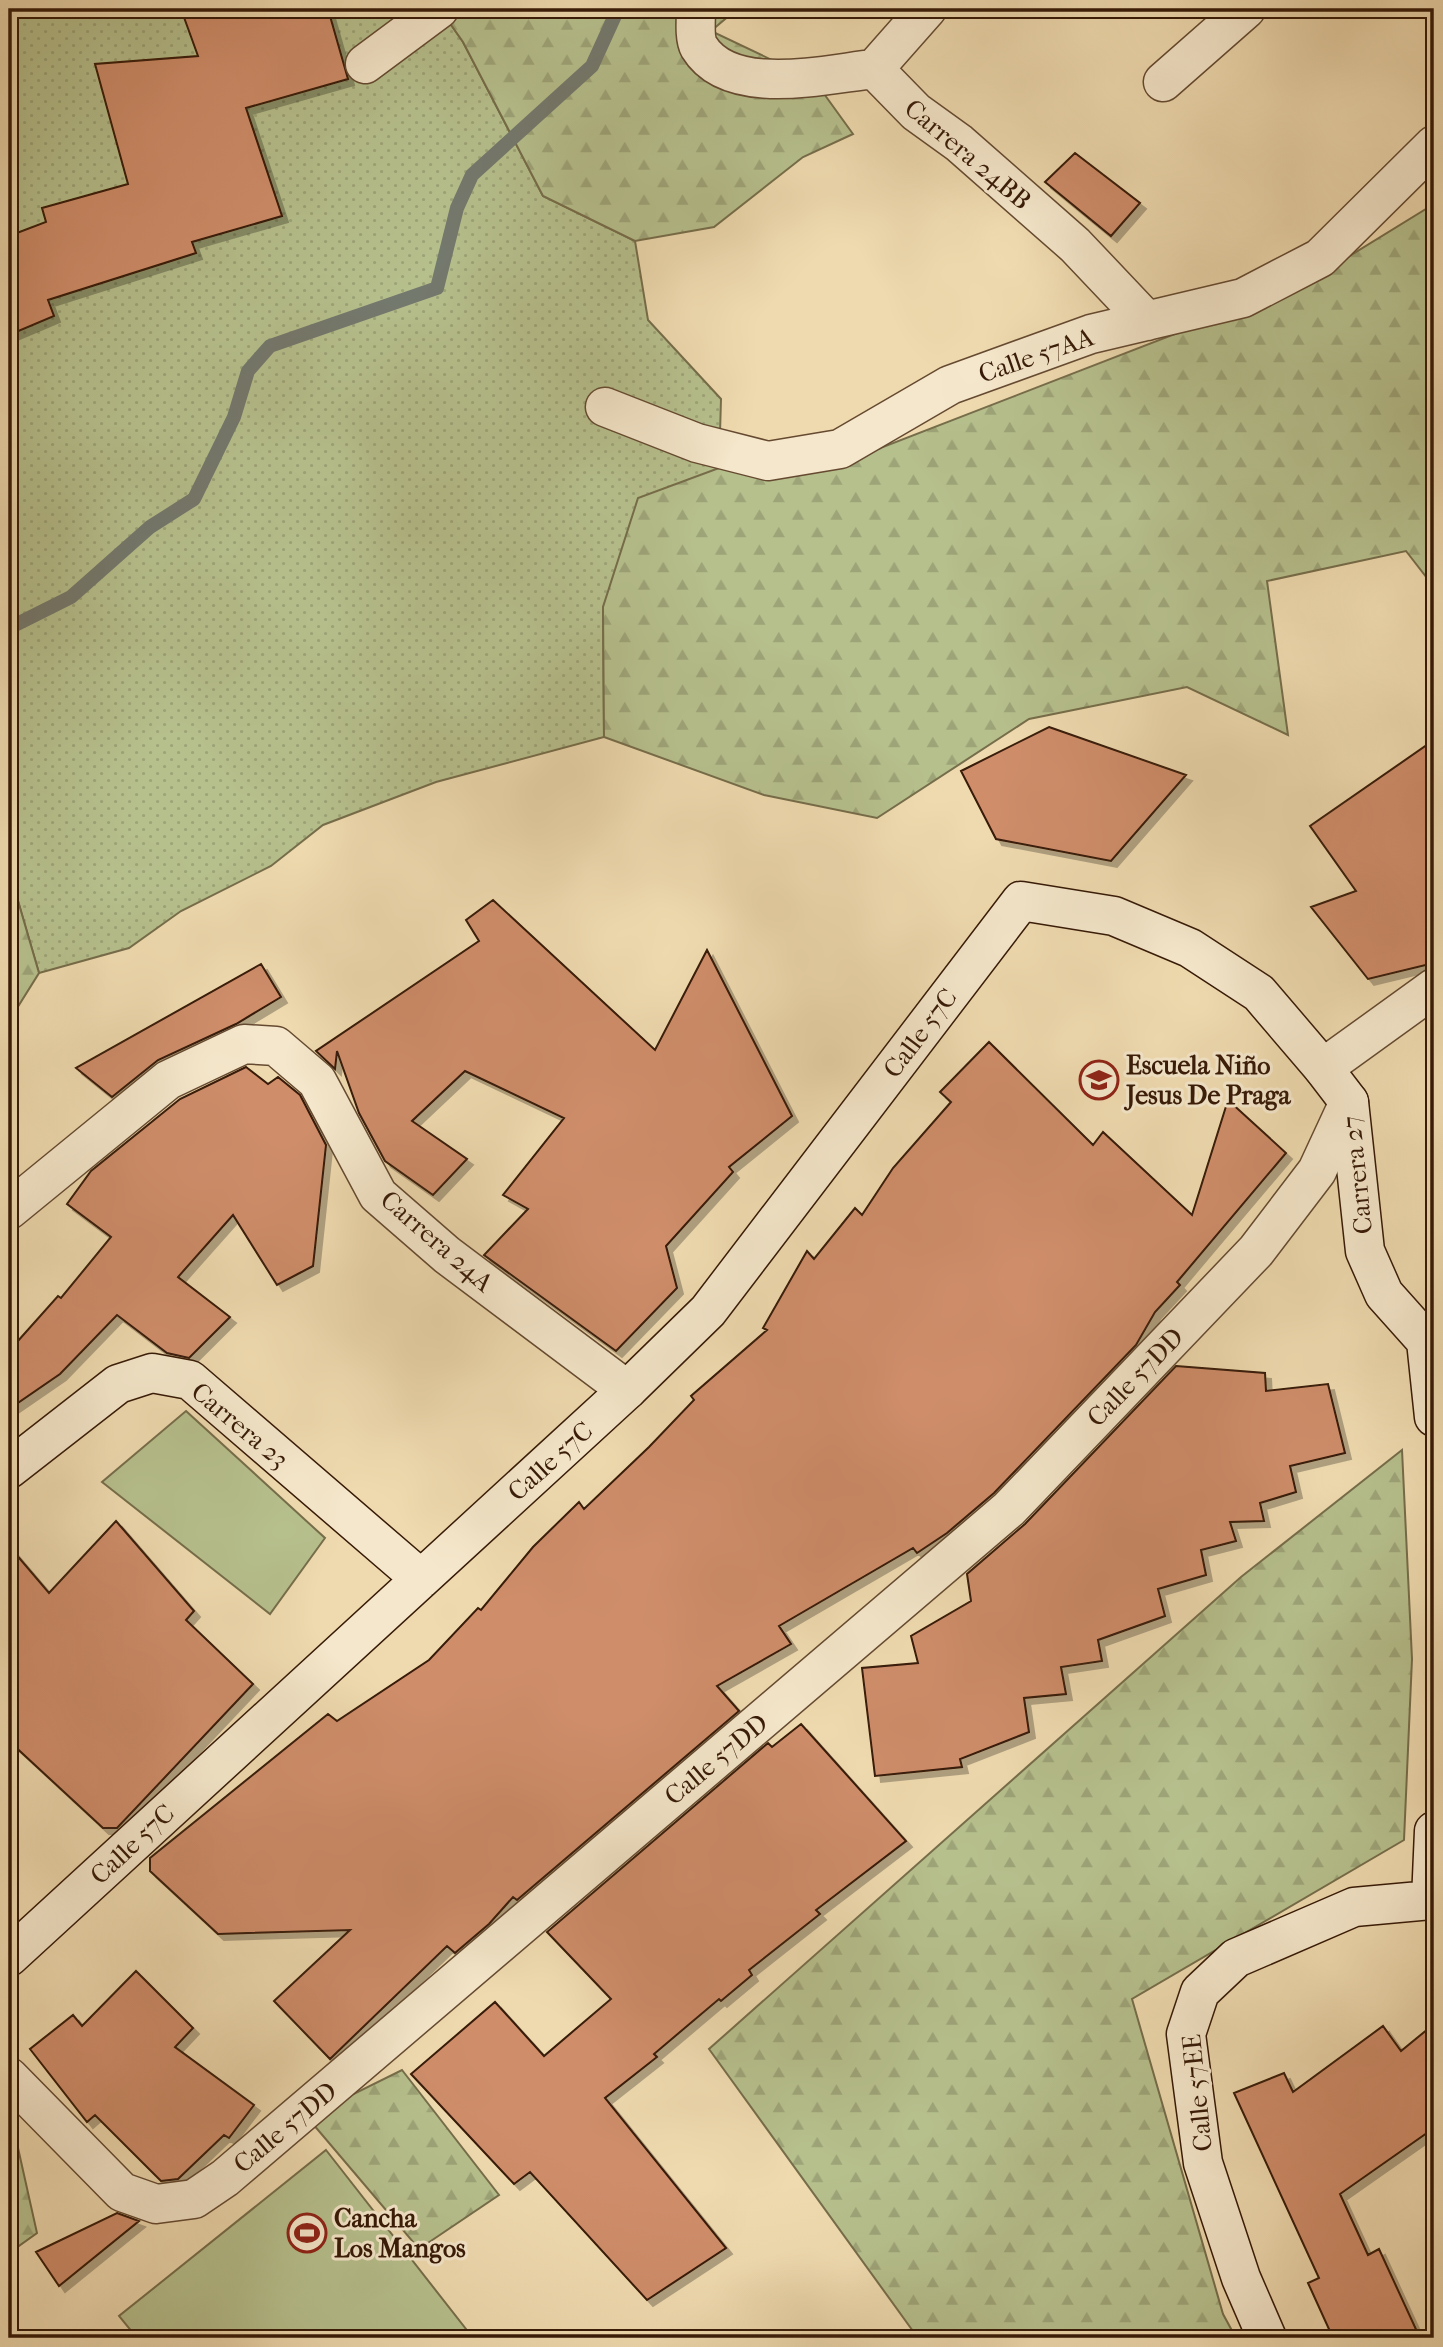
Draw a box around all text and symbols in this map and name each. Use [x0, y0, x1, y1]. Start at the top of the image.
street label: Carrera 24BB [898, 93, 1037, 216]
street label: Calle 57AA [975, 321, 1099, 390]
street label: Calle 57C [877, 983, 964, 1084]
place label: Escuela Niño Jesus De Praga [1123, 1050, 1291, 1111]
school or university icon: Escuela Niño Jesus De Praga [1078, 1059, 1120, 1101]
street label: Carrera 27 [1336, 1114, 1379, 1236]
street label: Carrera 24A [374, 1184, 500, 1299]
street label: Calle 57DD [1081, 1322, 1190, 1433]
street label: Carrera 23 [185, 1376, 294, 1475]
street label: Calle 57C [502, 1415, 599, 1508]
street label: Calle 57DD [658, 1707, 774, 1812]
street label: Calle 57C [84, 1798, 181, 1891]
street label: Calle 57EE [1176, 2033, 1219, 2153]
street label: Calle 57DD [227, 2075, 343, 2180]
place label: Cancha Los Mangos [334, 2203, 466, 2264]
sports icon: Cancha Los Mangos [286, 2212, 328, 2254]

